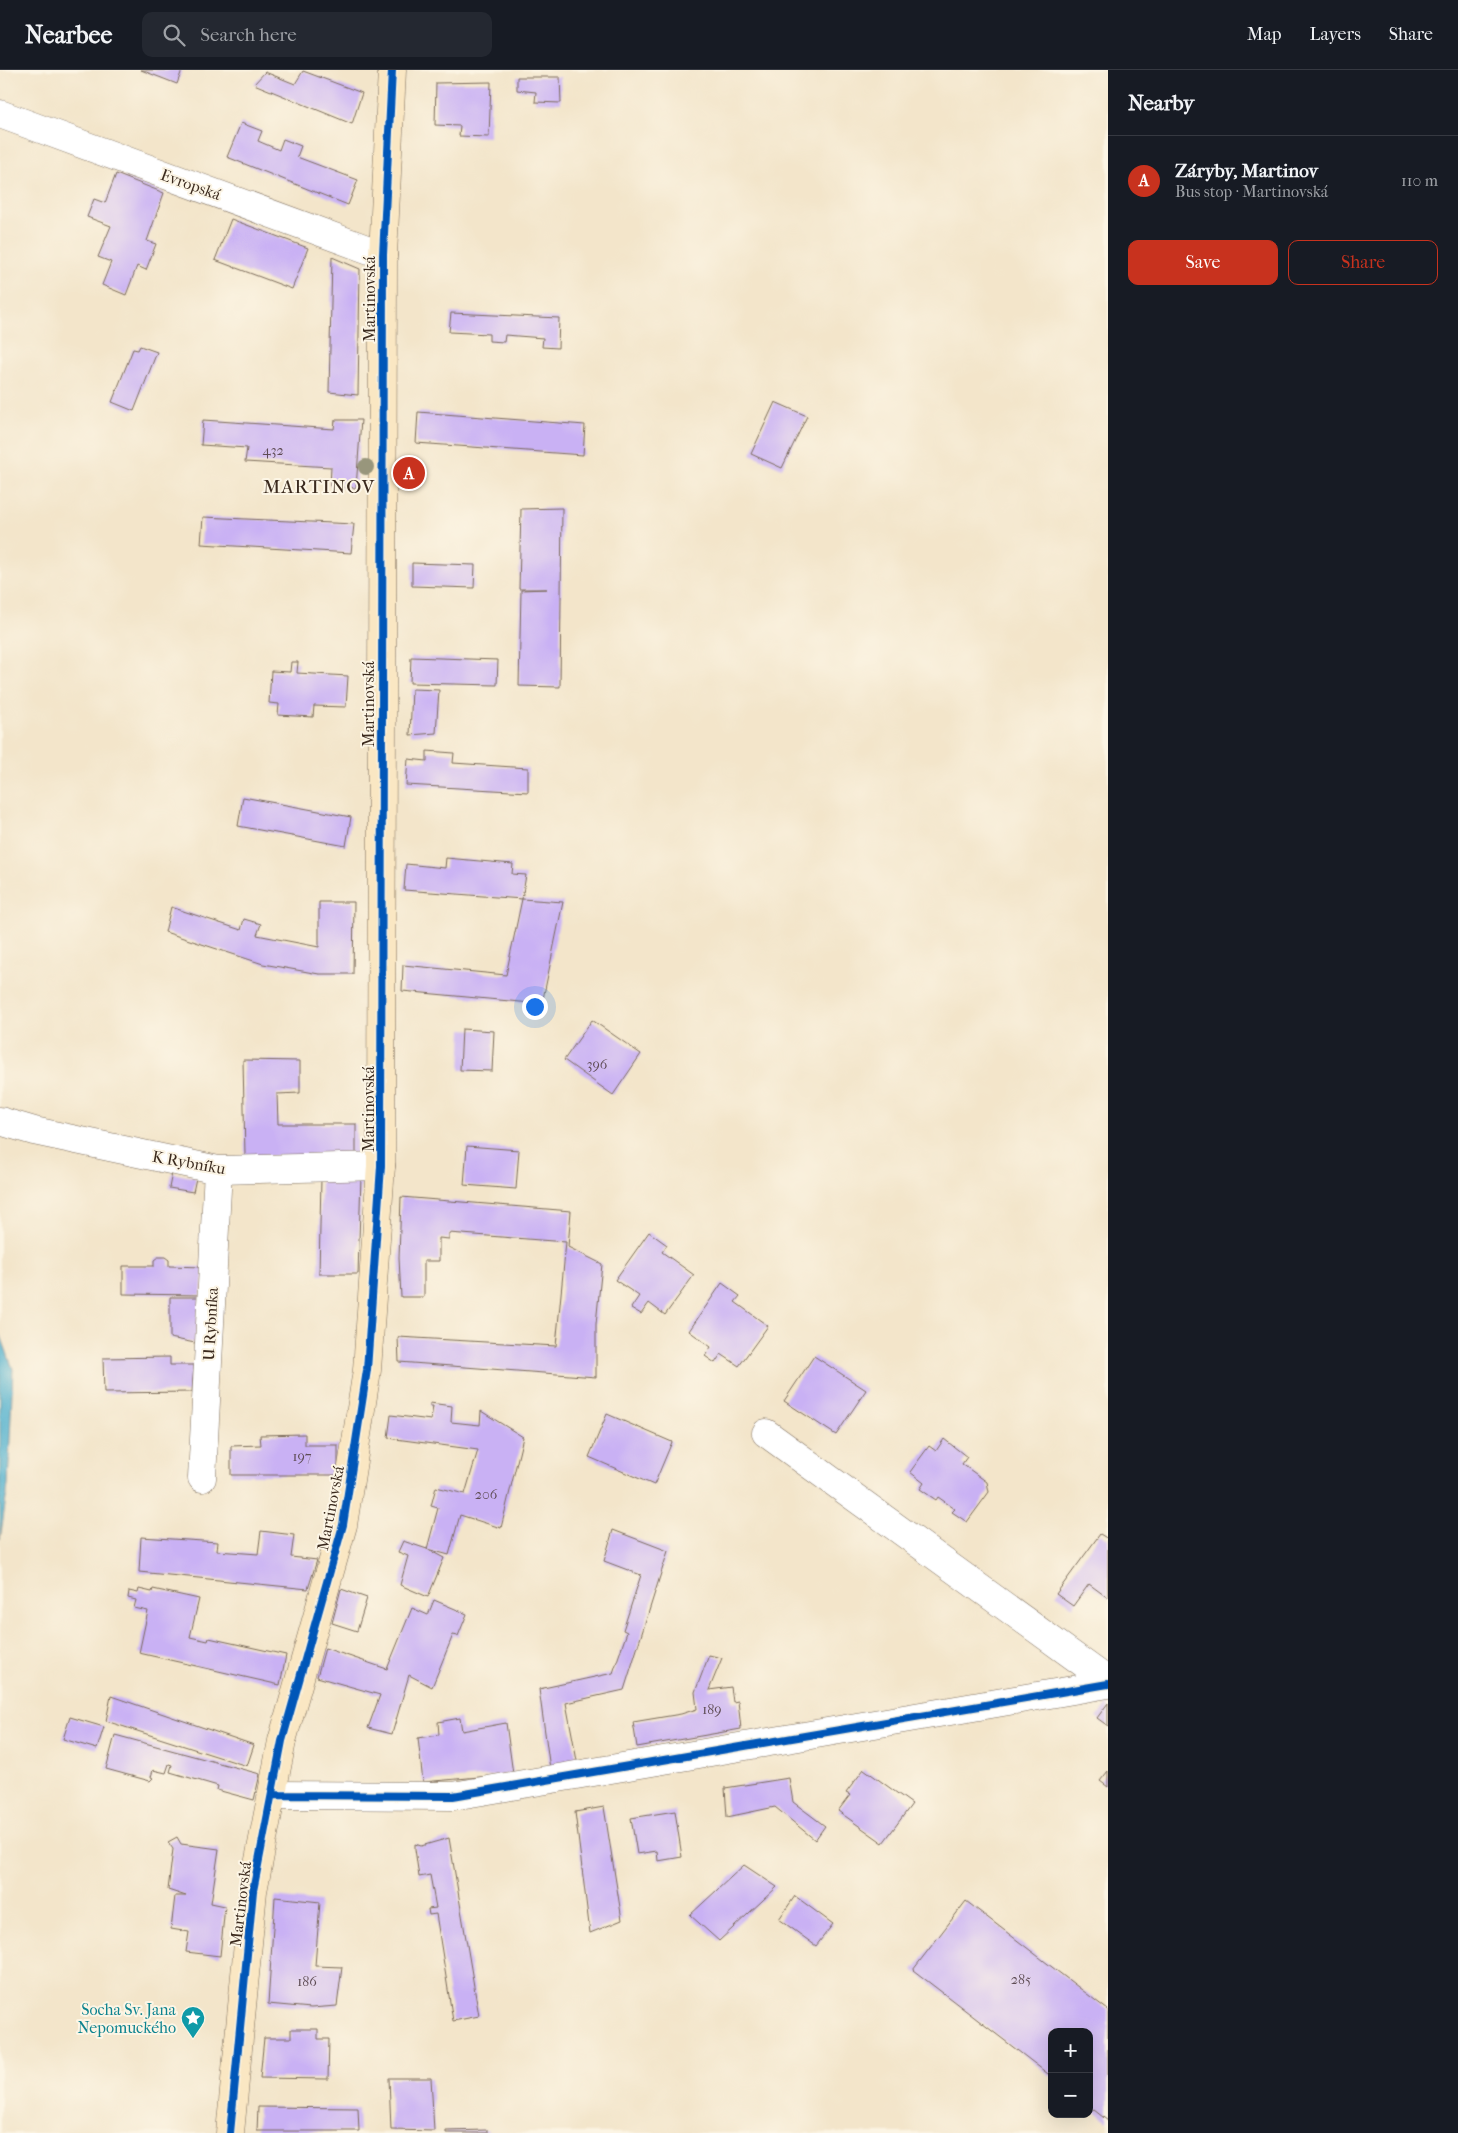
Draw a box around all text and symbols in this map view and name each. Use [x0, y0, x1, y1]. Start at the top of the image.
search box [142, 12, 492, 57]
text: Nearbee [25, 21, 112, 49]
icon: search [160, 21, 188, 49]
text: Search here [200, 24, 297, 46]
text: Map [1247, 24, 1281, 45]
text: Layers [1309, 24, 1361, 45]
text: Share [1389, 24, 1433, 45]
text: Nearby [1128, 91, 1194, 115]
text: Záryby, Martinov [1175, 160, 1318, 182]
street label: Evropská [158, 165, 224, 204]
text: A [1139, 171, 1149, 190]
text: 110 m [1401, 171, 1438, 190]
text: Bus stop · Martinovská [1175, 182, 1328, 201]
button: Save [1128, 240, 1278, 285]
button: Share [1288, 240, 1438, 285]
street label: Martinovská [360, 255, 379, 342]
house number: 432 [262, 442, 284, 459]
pin: A [393, 454, 425, 492]
district label: MARTINOV [263, 476, 375, 498]
street label: Martinovská [359, 660, 378, 747]
your location [522, 994, 548, 1020]
house number: 396 [587, 1056, 608, 1073]
street label: Martinovská [359, 1065, 378, 1152]
street label: K Rybníku [151, 1147, 227, 1178]
street label: U Rybníka [199, 1286, 222, 1361]
house number: 197 [292, 1448, 312, 1465]
street label: Martinovská [313, 1464, 348, 1552]
house number: 206 [475, 1486, 498, 1503]
house number: 189 [702, 1701, 722, 1718]
street label: Martinovská [226, 1860, 255, 1948]
house number: 285 [1011, 1971, 1031, 1988]
house number: 186 [297, 1973, 317, 1990]
place label: Socha Sv. Jana Nepomuckého [78, 2000, 177, 2037]
place icon: Socha Sv. Jana Nepomuckého [180, 2005, 206, 2039]
map controls [1048, 2028, 1093, 2118]
button: + [1048, 2028, 1093, 2073]
button: − [1048, 2073, 1093, 2118]

